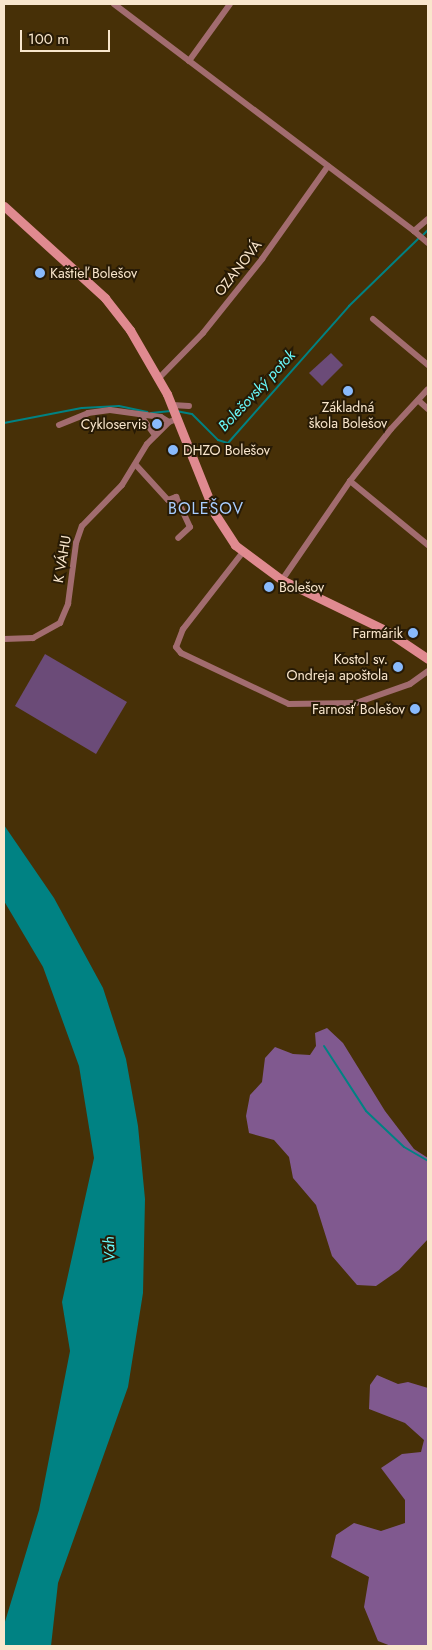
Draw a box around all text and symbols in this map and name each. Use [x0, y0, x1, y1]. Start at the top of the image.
scale bar [22, 20, 112, 52]
text: 100 m [28, 28, 69, 50]
street label: OZANOVÁ [211, 237, 265, 299]
place label: Kaštieľ Bolešov [50, 265, 137, 281]
marker: Kaštieľ Bolešov [34, 267, 46, 279]
water label: Bolešovský potok [215, 347, 299, 435]
marker: Základná škola Bolešov [342, 385, 354, 397]
place label: Základná škola Bolešov [309, 399, 387, 432]
place label: Cykloservis [81, 416, 147, 432]
marker: Cykloservis [151, 418, 163, 430]
place label: DHZO Bolešov [183, 442, 270, 458]
marker: DHZO Bolešov [167, 444, 179, 456]
district label: BOLEŠOV [167, 499, 245, 519]
street label: K VÁHU [50, 534, 74, 584]
place label: Bolešov [279, 579, 324, 595]
marker: Bolešov [263, 581, 275, 593]
place label: Farmárik [353, 625, 403, 641]
marker: Farmárik [407, 627, 419, 639]
place label: Kostol sv. Ondreja apoštola [286, 651, 388, 684]
marker: Kostol sv. Ondreja apoštola [392, 661, 404, 673]
place label: Farnosť Bolešov [312, 701, 405, 717]
marker: Farnosť Bolešov [409, 703, 421, 715]
water label: Váh [100, 1236, 120, 1262]

